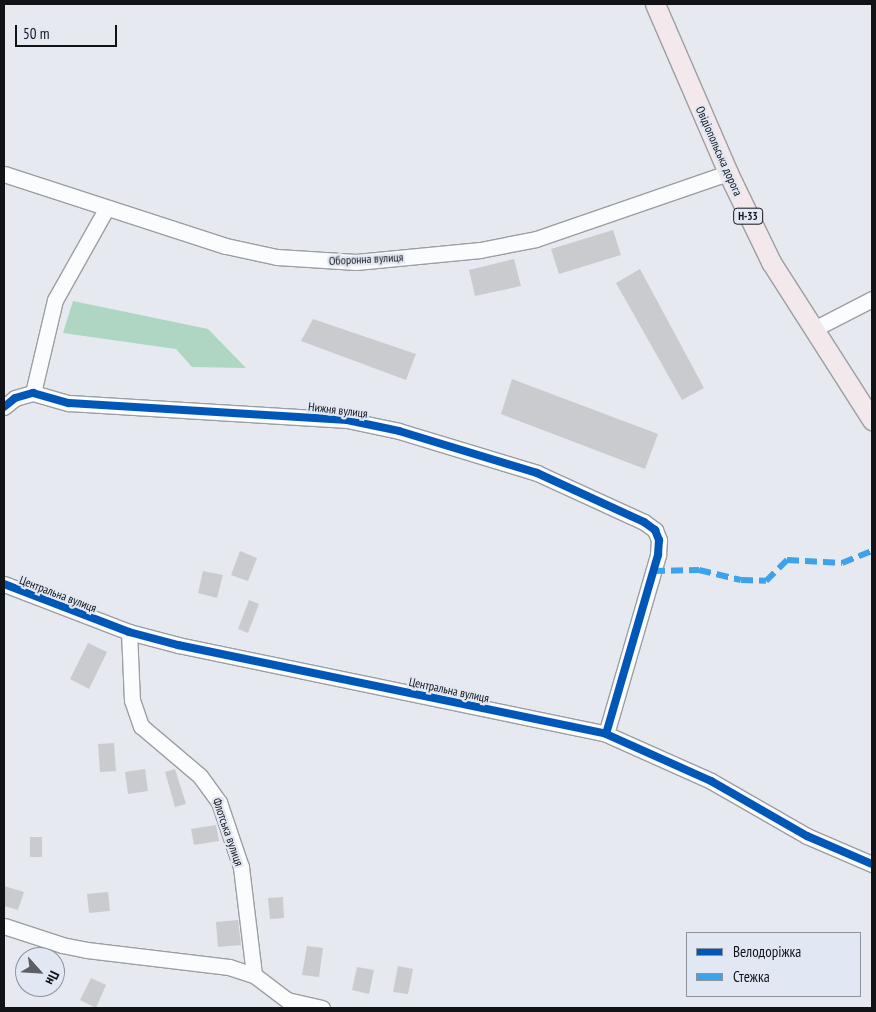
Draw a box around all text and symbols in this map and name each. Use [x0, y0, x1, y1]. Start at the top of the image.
scale bar [18, 15, 120, 47]
text: 50 m [23, 24, 49, 43]
street label: Овідіопольська дорога [693, 104, 745, 198]
road number: Н-33 [733, 208, 763, 225]
street label: Оборонна вулиця [328, 250, 404, 268]
street label: Нижня вулиця [307, 399, 369, 421]
street label: Центральна вулиця [17, 573, 99, 615]
street label: Центральна вулиця [408, 674, 490, 706]
street label: Флотська вулиця [210, 796, 246, 868]
legend [686, 932, 861, 997]
text: Велодоріжка [733, 942, 801, 961]
north arrow [15, 947, 65, 997]
text: Стежка [733, 967, 770, 986]
text: Пн [42, 968, 64, 988]

